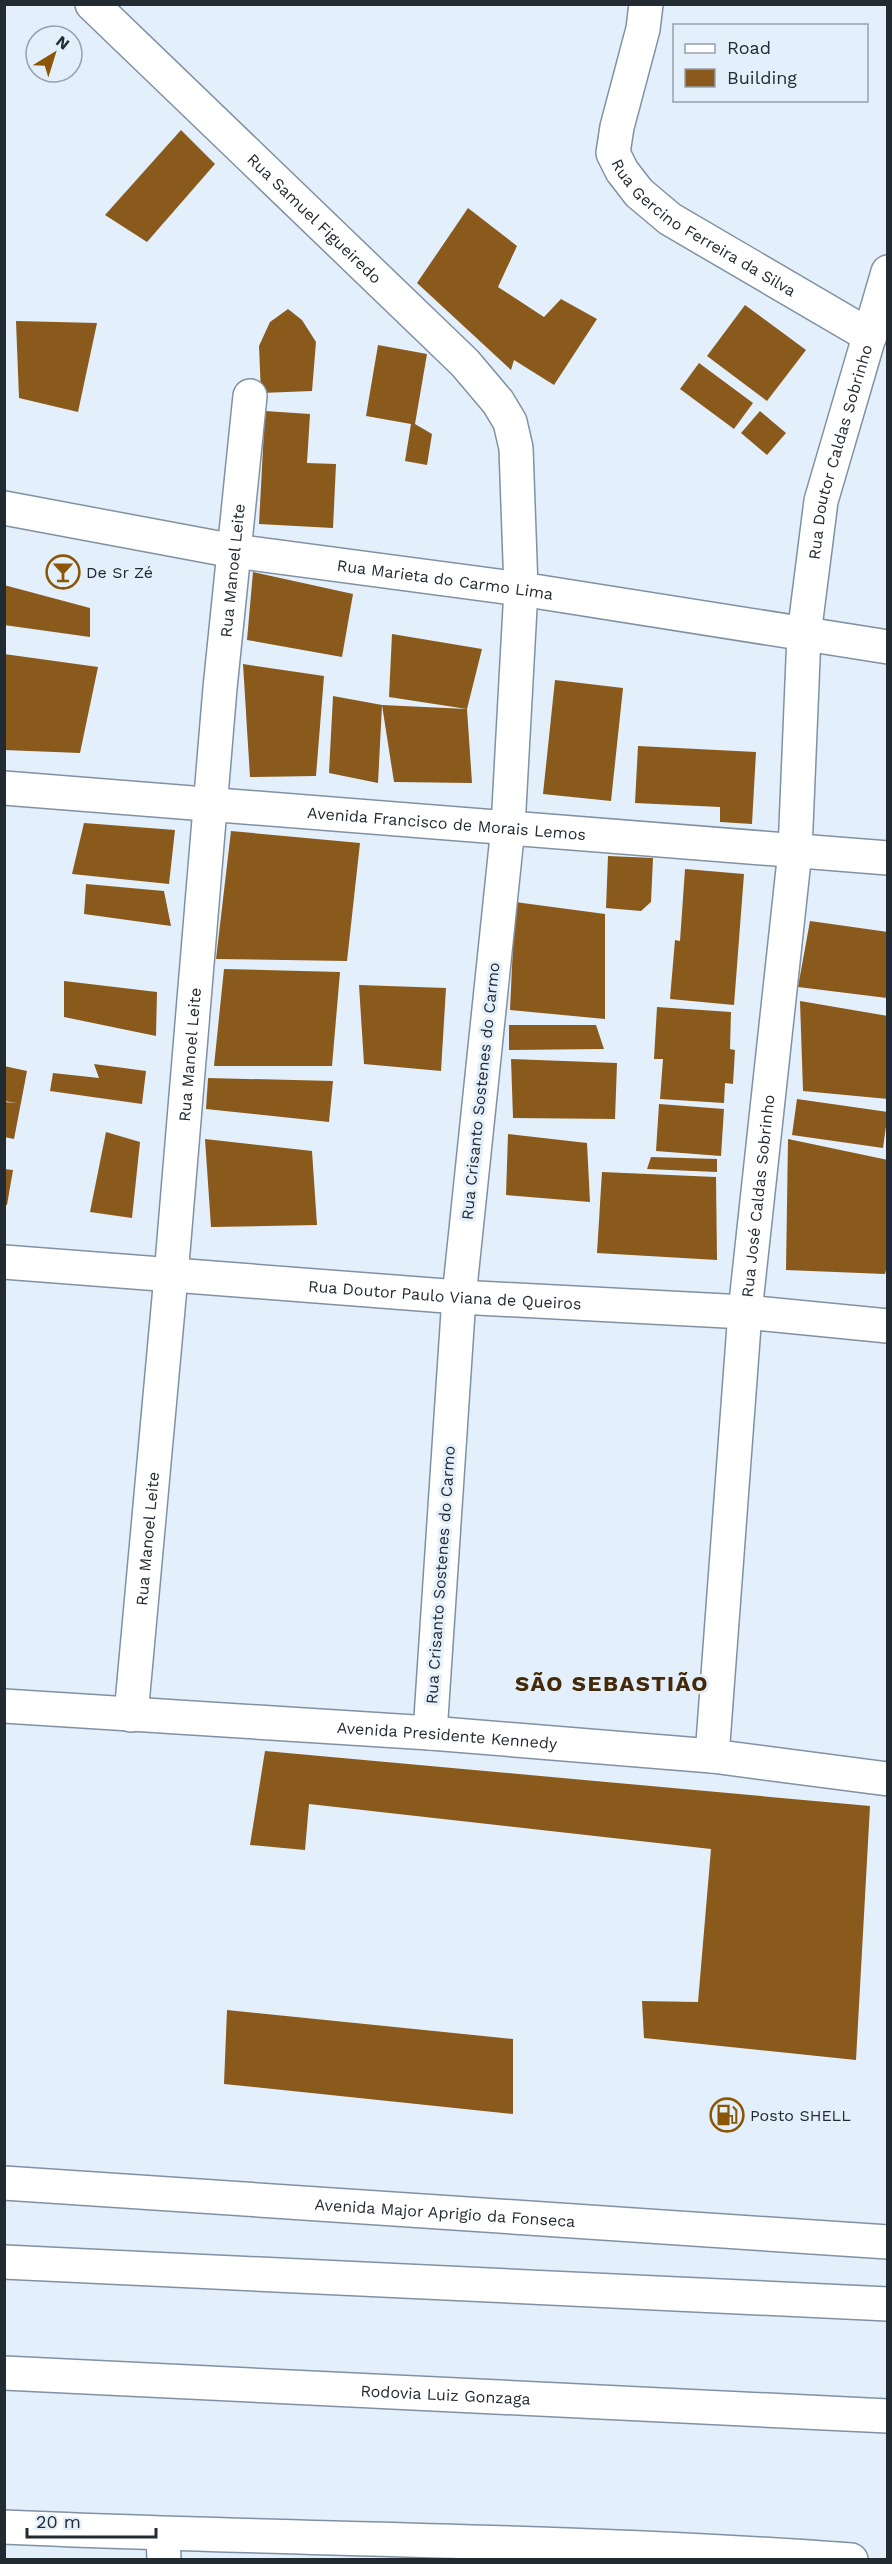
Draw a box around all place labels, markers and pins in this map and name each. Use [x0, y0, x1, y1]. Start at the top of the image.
bar icon: De Sr Zé [45, 554, 81, 590]
place label: De Sr Zé [86, 563, 153, 582]
fuel station icon: Posto SHELL [709, 2097, 745, 2133]
place label: Posto SHELL [750, 2106, 851, 2125]

